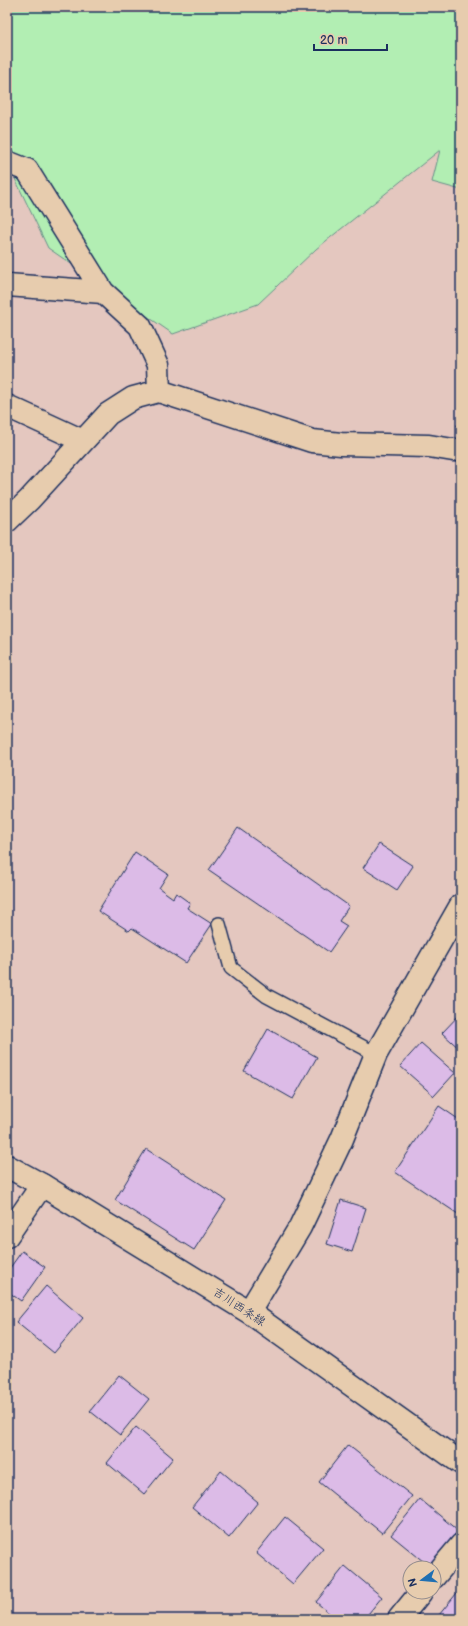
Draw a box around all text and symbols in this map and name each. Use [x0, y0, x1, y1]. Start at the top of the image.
scale bar [314, 26, 387, 52]
text: 20 m [320, 33, 347, 48]
street label: 吉川西条線 [210, 1284, 268, 1330]
north arrow [402, 1560, 442, 1600]
text: N [405, 1577, 420, 1588]

